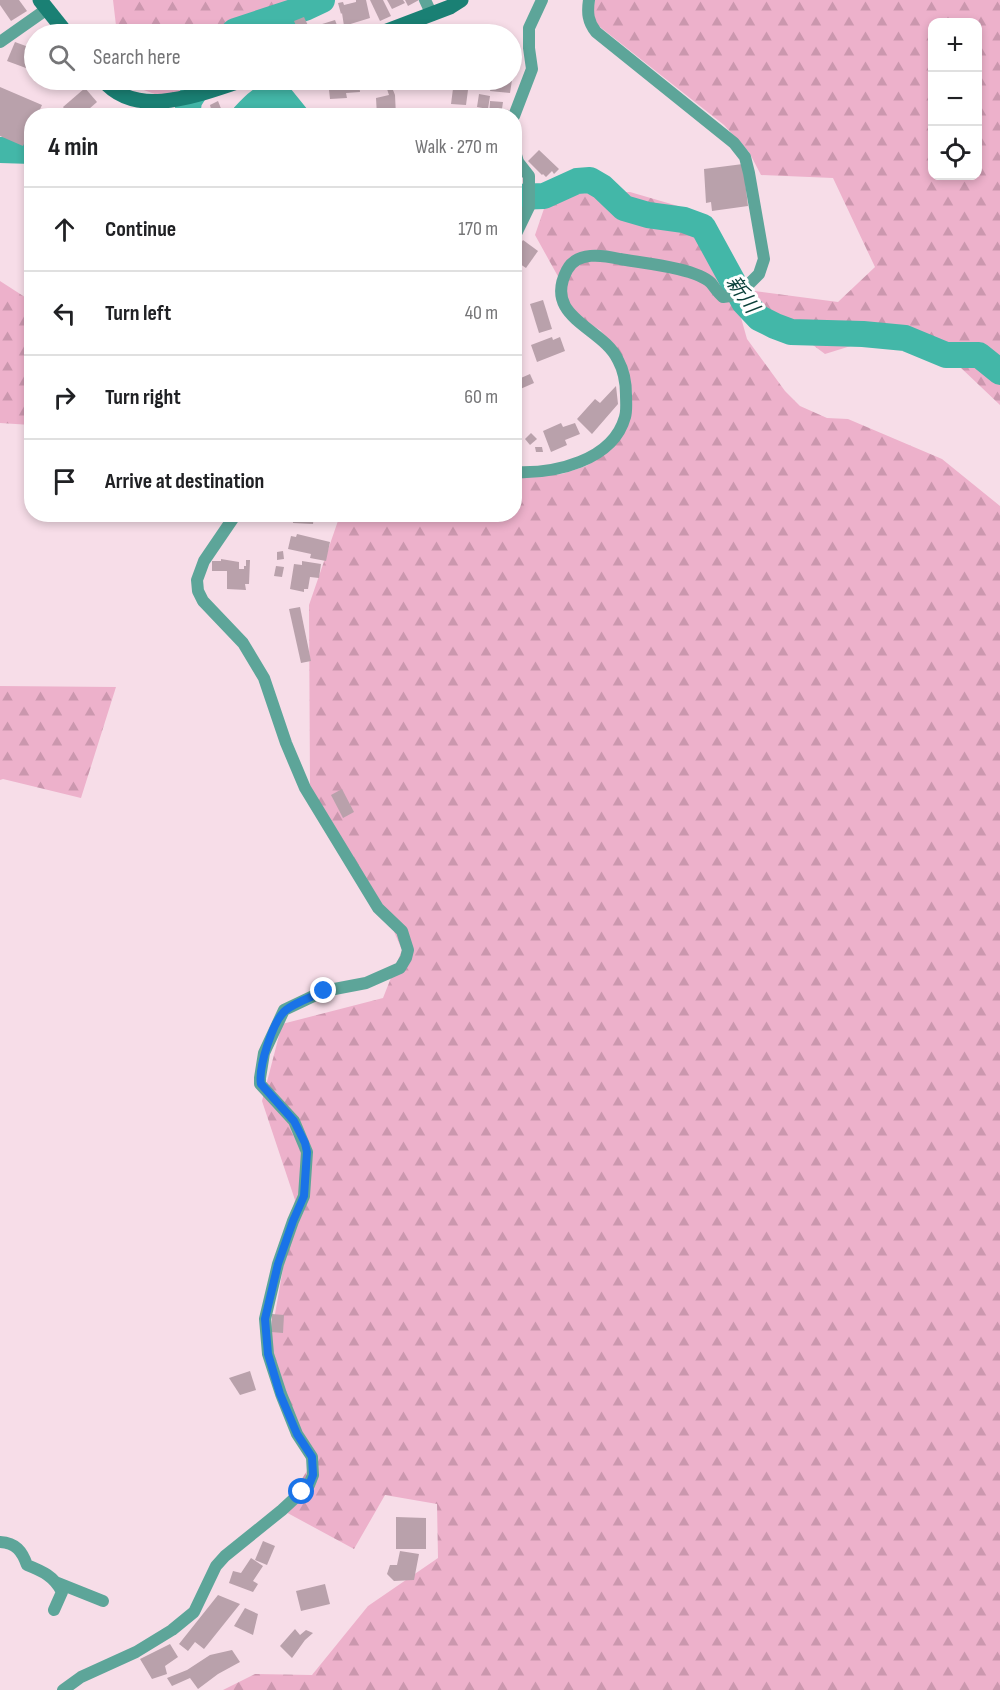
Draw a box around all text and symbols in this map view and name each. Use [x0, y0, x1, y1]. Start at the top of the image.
map controls [928, 18, 982, 180]
button: + [928, 18, 982, 72]
search box [24, 24, 522, 90]
icon: search [45, 41, 78, 74]
text: Search here [93, 44, 180, 71]
button: − [928, 72, 982, 126]
button: locate [928, 126, 982, 180]
text: 4 min [48, 132, 98, 163]
text: Walk · 270 m [415, 135, 498, 159]
icon: ahead [48, 213, 81, 246]
text: Continue [105, 216, 176, 243]
text: 170 m [458, 217, 498, 241]
water label: 新川 [721, 271, 765, 319]
icon: left [48, 297, 81, 330]
text: Turn left [105, 300, 171, 327]
text: 40 m [465, 301, 498, 325]
icon: right [48, 381, 81, 414]
text: Turn right [105, 384, 181, 411]
text: 60 m [464, 385, 498, 409]
icon: arrive [48, 465, 81, 498]
text: Arrive at destination [105, 468, 264, 495]
route end [310, 977, 336, 1003]
route start [288, 1478, 314, 1504]

